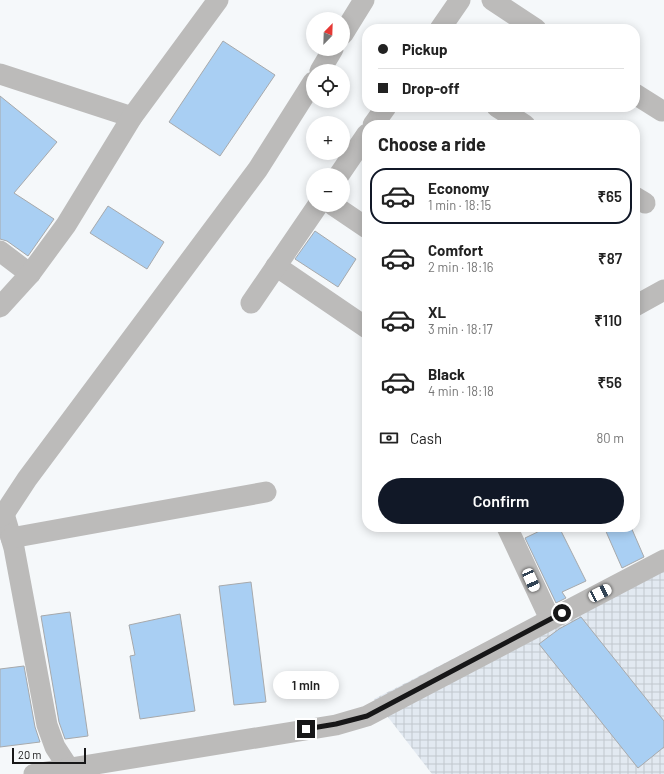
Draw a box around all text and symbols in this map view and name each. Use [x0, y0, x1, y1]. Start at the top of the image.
north arrow [306, 12, 350, 56]
map controls [306, 12, 350, 212]
text: Pickup [402, 40, 448, 58]
button: locate [306, 64, 350, 108]
text: Drop-off [402, 79, 460, 97]
button: + [306, 116, 350, 160]
text: Choose a ride [378, 133, 486, 155]
button: − [306, 168, 350, 212]
icon: car [380, 178, 416, 214]
text: Economy [428, 179, 489, 197]
text: ₹65 [598, 187, 622, 205]
text: 1 min · 18:15 [428, 197, 491, 213]
icon: car [380, 240, 416, 276]
text: Comfort [428, 241, 483, 259]
text: ₹87 [598, 249, 622, 267]
text: 2 min · 18:16 [428, 259, 494, 275]
icon: car [380, 302, 416, 338]
text: XL [428, 303, 446, 321]
text: ₹110 [594, 311, 622, 329]
text: 3 min · 18:17 [428, 321, 493, 337]
icon: car [380, 364, 416, 400]
text: Black [428, 365, 465, 383]
text: ₹56 [598, 373, 622, 391]
text: 4 min · 18:18 [428, 383, 494, 399]
icon: cash [378, 427, 400, 449]
text: Cash [410, 429, 442, 447]
text: 80 m [597, 430, 624, 446]
button: Confirm [378, 478, 624, 524]
car [521, 567, 541, 593]
car [587, 582, 613, 604]
route start [553, 604, 571, 622]
callout: 1 min [273, 671, 339, 699]
text: 1 min [292, 677, 320, 693]
route end [297, 720, 315, 738]
scale bar [12, 746, 86, 765]
text: 20 m [18, 748, 41, 761]

